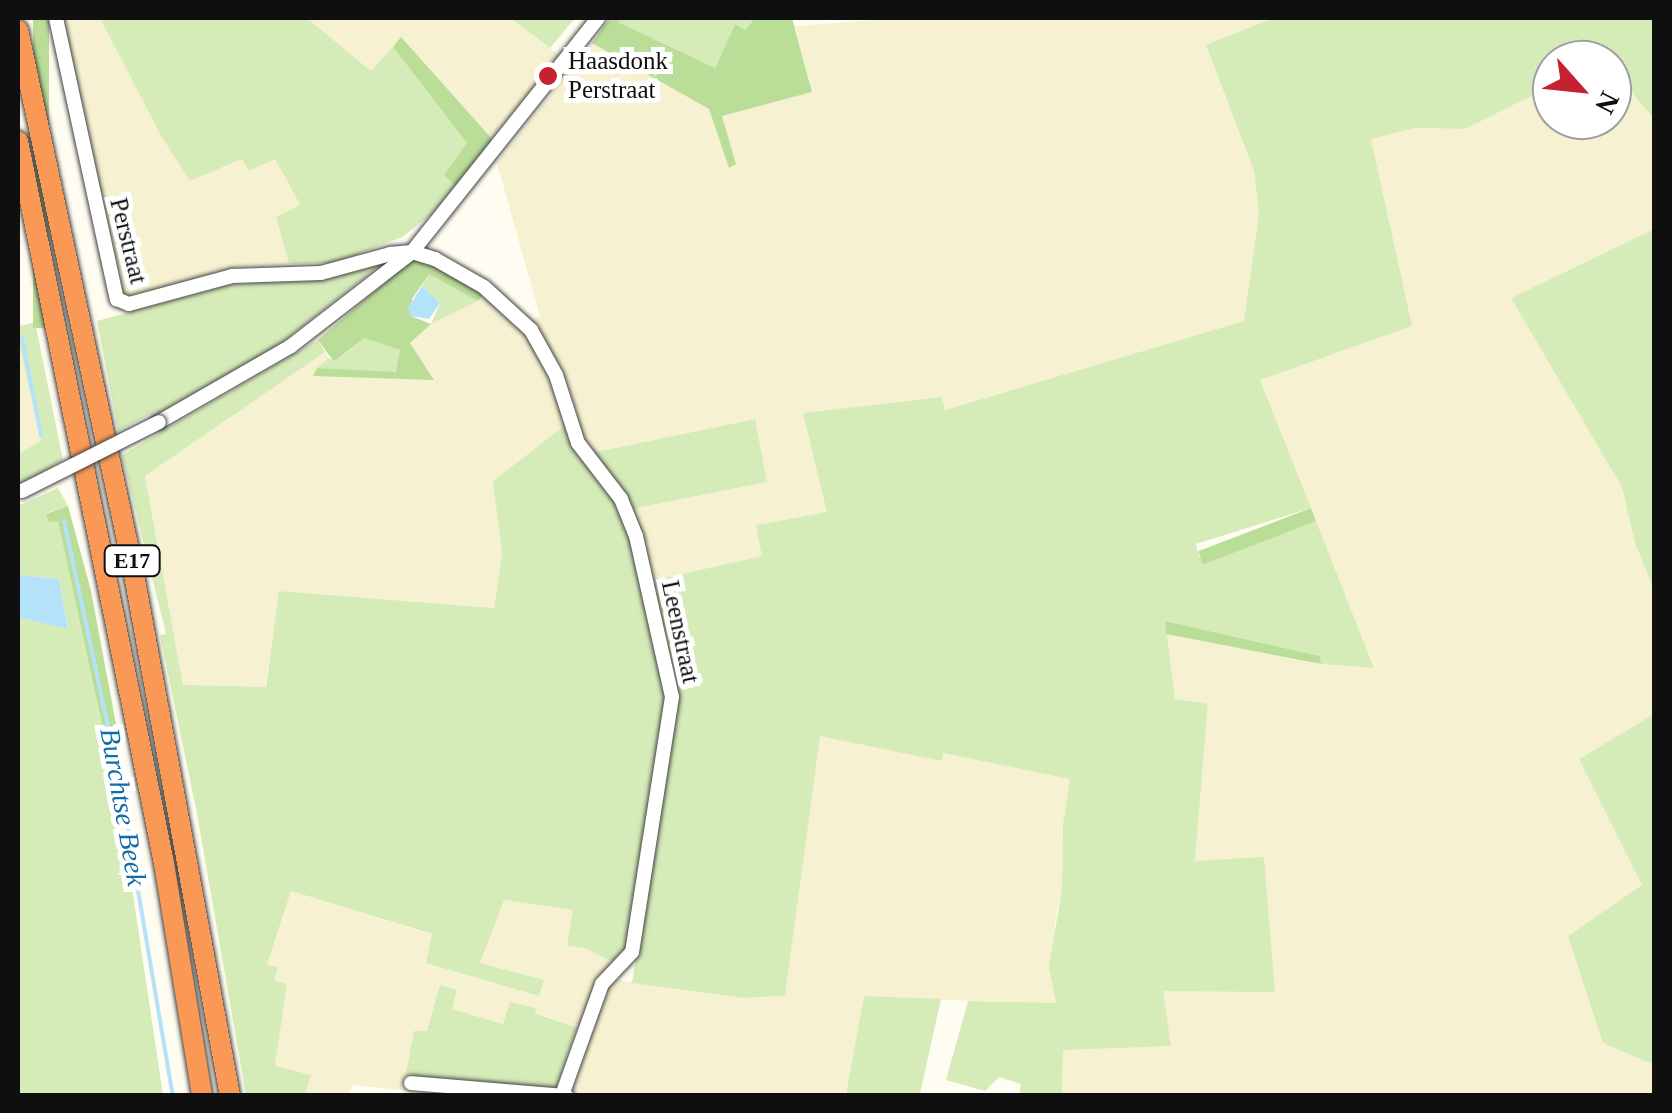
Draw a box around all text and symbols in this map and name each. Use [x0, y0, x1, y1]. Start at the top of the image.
north arrow [1532, 40, 1632, 140]
place label: Haasdonk Perstraat [568, 47, 668, 106]
marker: Haasdonk Perstraat [537, 65, 559, 87]
text: N [1589, 87, 1626, 119]
street label: Perstraat [103, 195, 153, 287]
road number: E17 [102, 544, 162, 578]
street label: Leenstraat [655, 578, 705, 686]
water label: Burchtse Beek [93, 725, 153, 889]

